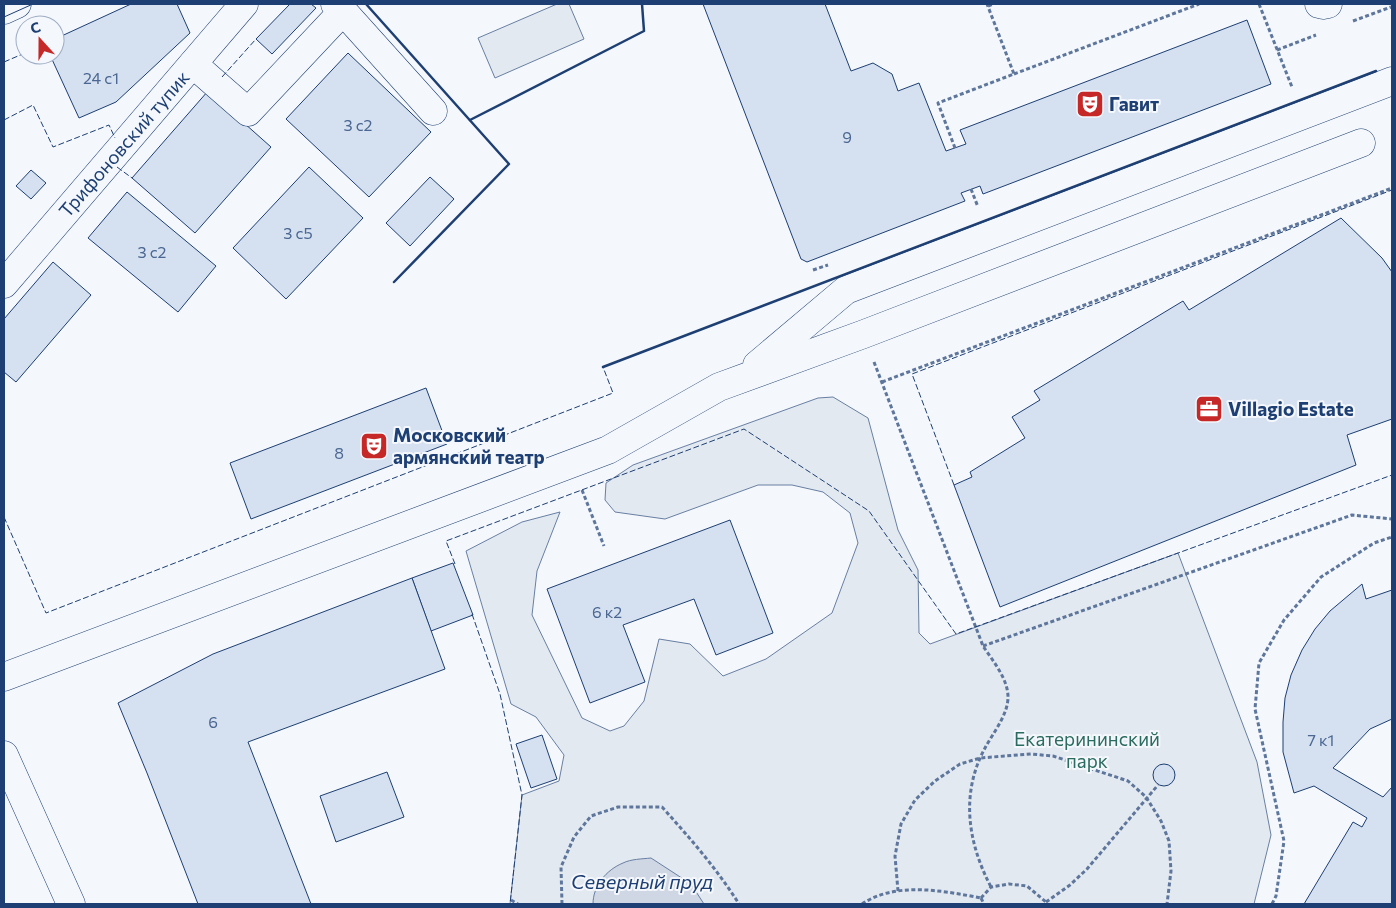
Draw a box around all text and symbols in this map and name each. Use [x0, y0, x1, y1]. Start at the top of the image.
north arrow [15, 15, 65, 65]
text: С [28, 18, 43, 37]
street label: Трифоновский тупик [54, 66, 194, 222]
house number: 24 с1 [83, 68, 119, 87]
theatre icon: Гавит [1075, 89, 1105, 119]
place label: Гавит [1109, 92, 1159, 115]
house number: 3 с2 [344, 115, 373, 134]
house number: 9 [842, 127, 852, 146]
house number: 3 с5 [283, 223, 313, 242]
house number: 3 с2 [138, 242, 167, 261]
office icon: Villagio Estate [1194, 394, 1224, 424]
place label: Villagio Estate [1228, 397, 1354, 420]
place label: Московский армянский театр [393, 423, 545, 468]
theatre icon: Московский армянский театр [359, 431, 389, 461]
house number: 8 [334, 443, 344, 462]
house number: 6 к2 [592, 602, 622, 621]
house number: 6 [208, 712, 218, 731]
park label: Екатерининский парк [1014, 727, 1160, 772]
house number: 7 к1 [1308, 730, 1334, 749]
water label: Северный пруд [571, 869, 713, 893]

